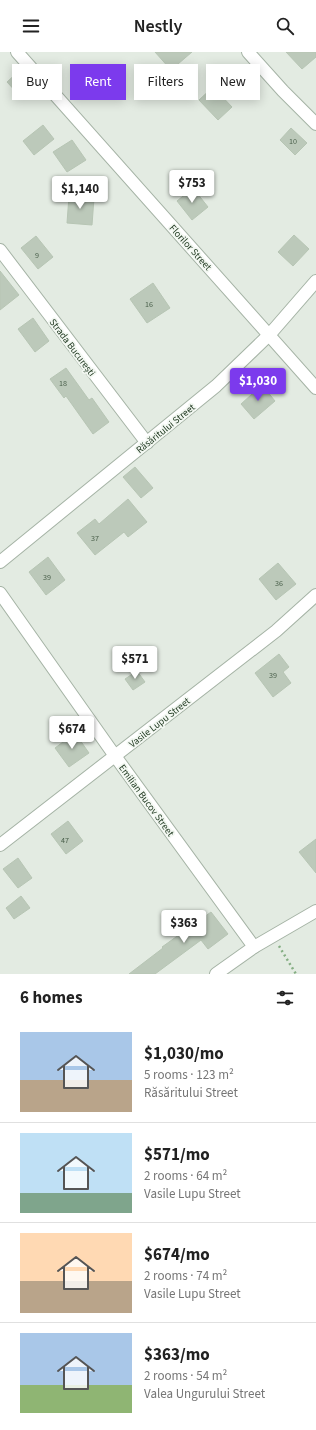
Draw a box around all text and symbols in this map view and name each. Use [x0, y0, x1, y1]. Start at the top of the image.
text: Nestly [134, 14, 182, 39]
icon: menu [20, 15, 42, 37]
icon: search [274, 15, 296, 37]
chip: Buy [12, 64, 62, 100]
chip: Rent [70, 64, 126, 100]
chip: Filters [134, 64, 198, 100]
chip: New [206, 64, 260, 100]
house number: 10 [289, 136, 297, 147]
pin: $753 [168, 170, 216, 204]
text: $753 [178, 174, 206, 192]
pin: $1,140 [47, 176, 113, 210]
text: $1,140 [61, 180, 99, 198]
street label: Florilor Street [166, 222, 215, 274]
house number: 9 [35, 250, 39, 261]
house number: 16 [145, 299, 153, 310]
street label: Strada București [46, 316, 99, 379]
pin: $1,030 [225, 368, 291, 402]
text: $1,030 [239, 372, 277, 390]
house number: 18 [59, 378, 67, 389]
street label: Răsăritului Street [133, 400, 199, 457]
house number: 37 [91, 533, 99, 544]
house number: 39 [43, 572, 51, 583]
house number: 36 [275, 578, 283, 589]
pin: $571 [111, 646, 159, 680]
text: $571 [121, 650, 149, 668]
house number: 39 [269, 670, 277, 681]
street label: Vasile Lupu Street [126, 694, 194, 751]
pin: $674 [48, 716, 96, 750]
text: $674 [58, 720, 86, 738]
street label: Emilian Bucov Street [115, 762, 178, 840]
house number: 47 [61, 835, 69, 846]
pin: $363 [160, 910, 208, 944]
text: $363 [170, 914, 198, 932]
text: 6 homes [20, 986, 82, 1010]
icon: filters [274, 987, 296, 1009]
text: $1,030/mo [144, 1042, 224, 1066]
icon: home [52, 1048, 100, 1096]
text: 5 rooms · 123 m² [144, 1066, 234, 1084]
text: Răsăritului Street [144, 1084, 238, 1102]
text: $571/mo [144, 1143, 210, 1167]
icon: home [52, 1149, 100, 1197]
text: 2 rooms · 64 m² [144, 1167, 227, 1185]
text: Vasile Lupu Street [144, 1185, 241, 1203]
text: $674/mo [144, 1243, 210, 1267]
icon: home [52, 1249, 100, 1297]
text: 2 rooms · 74 m² [144, 1267, 227, 1285]
text: Vasile Lupu Street [144, 1285, 241, 1303]
text: $363/mo [144, 1343, 210, 1367]
icon: home [52, 1349, 100, 1397]
text: 2 rooms · 54 m² [144, 1367, 227, 1385]
text: Valea Ungurului Street [144, 1385, 265, 1403]

